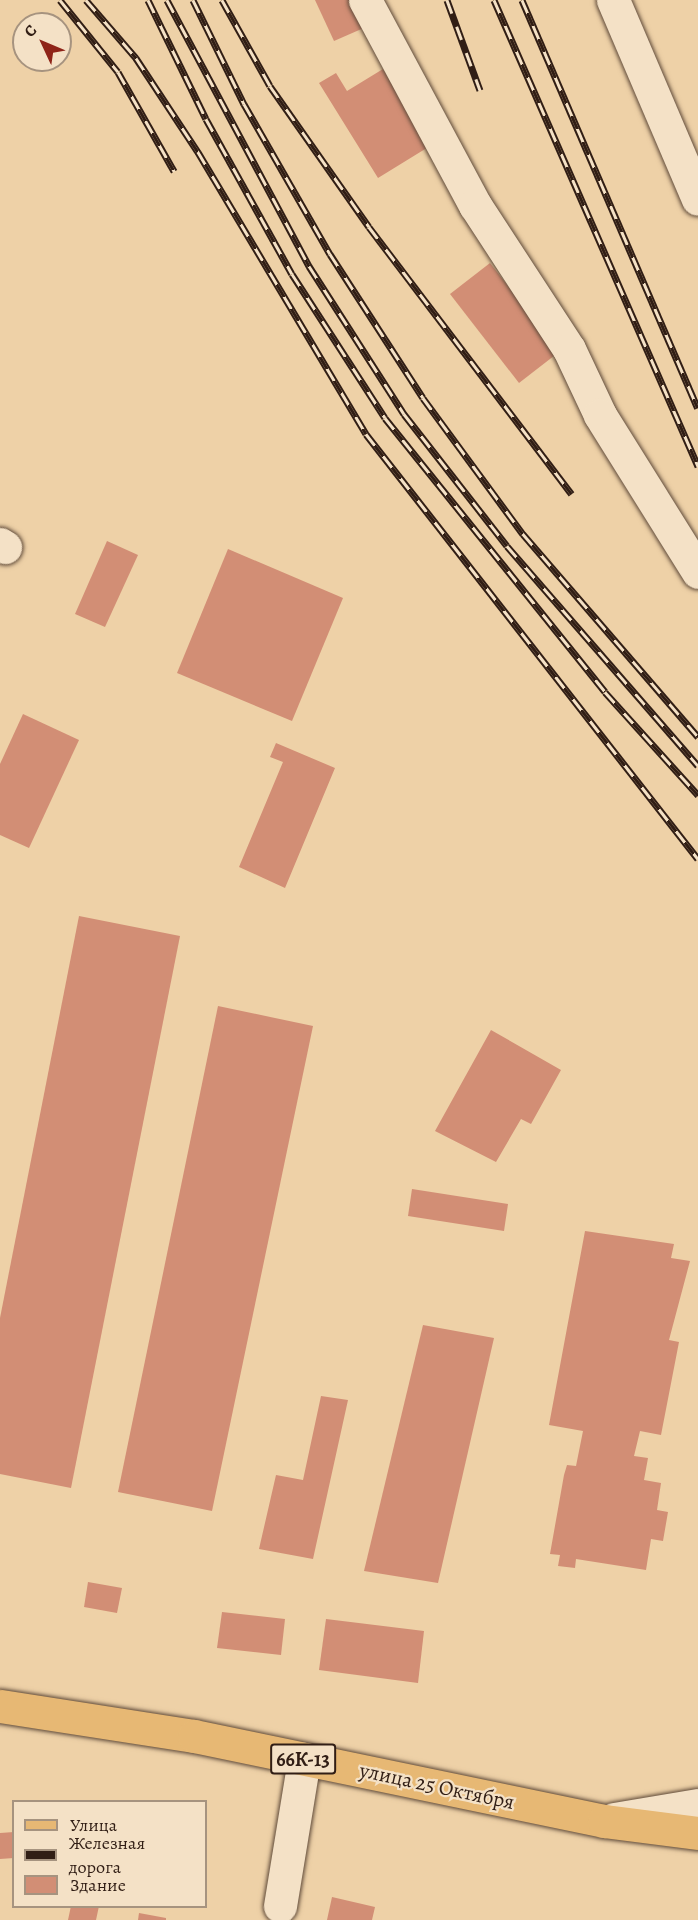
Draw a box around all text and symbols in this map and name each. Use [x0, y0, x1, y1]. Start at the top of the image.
north arrow [12, 12, 72, 72]
text: С [19, 20, 42, 42]
road number: 66К-13 [270, 1742, 336, 1776]
street label: улица 25 Октября [357, 1757, 517, 1815]
legend [12, 1800, 207, 1908]
text: Улица [70, 1813, 117, 1837]
text: Железная дорога [69, 1831, 145, 1879]
text: Здание [70, 1873, 126, 1897]

